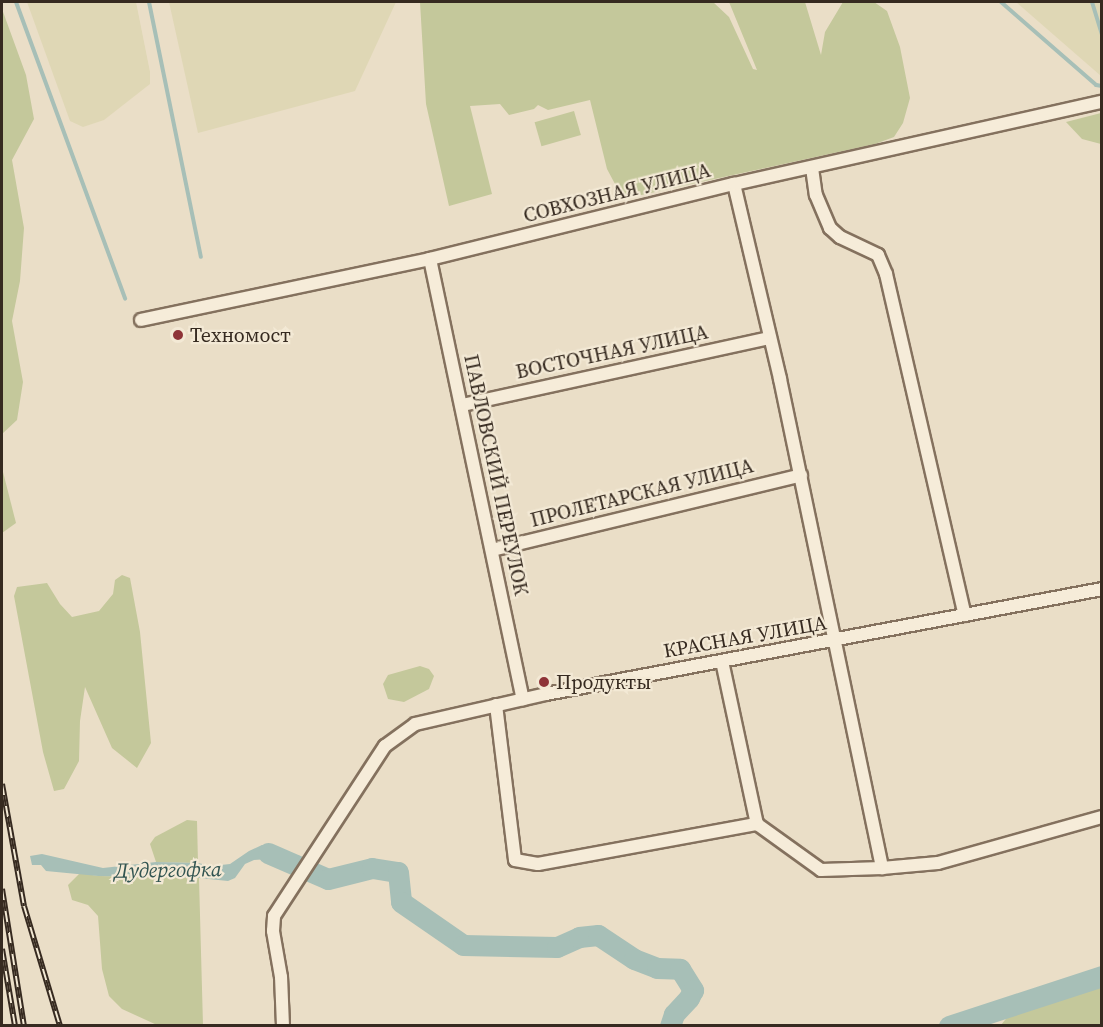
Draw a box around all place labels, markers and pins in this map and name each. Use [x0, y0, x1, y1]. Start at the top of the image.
place label: Техномост [190, 323, 291, 347]
marker: Техномост [171, 328, 185, 342]
place label: Продукты [556, 670, 651, 694]
marker: Продукты [537, 675, 551, 689]

